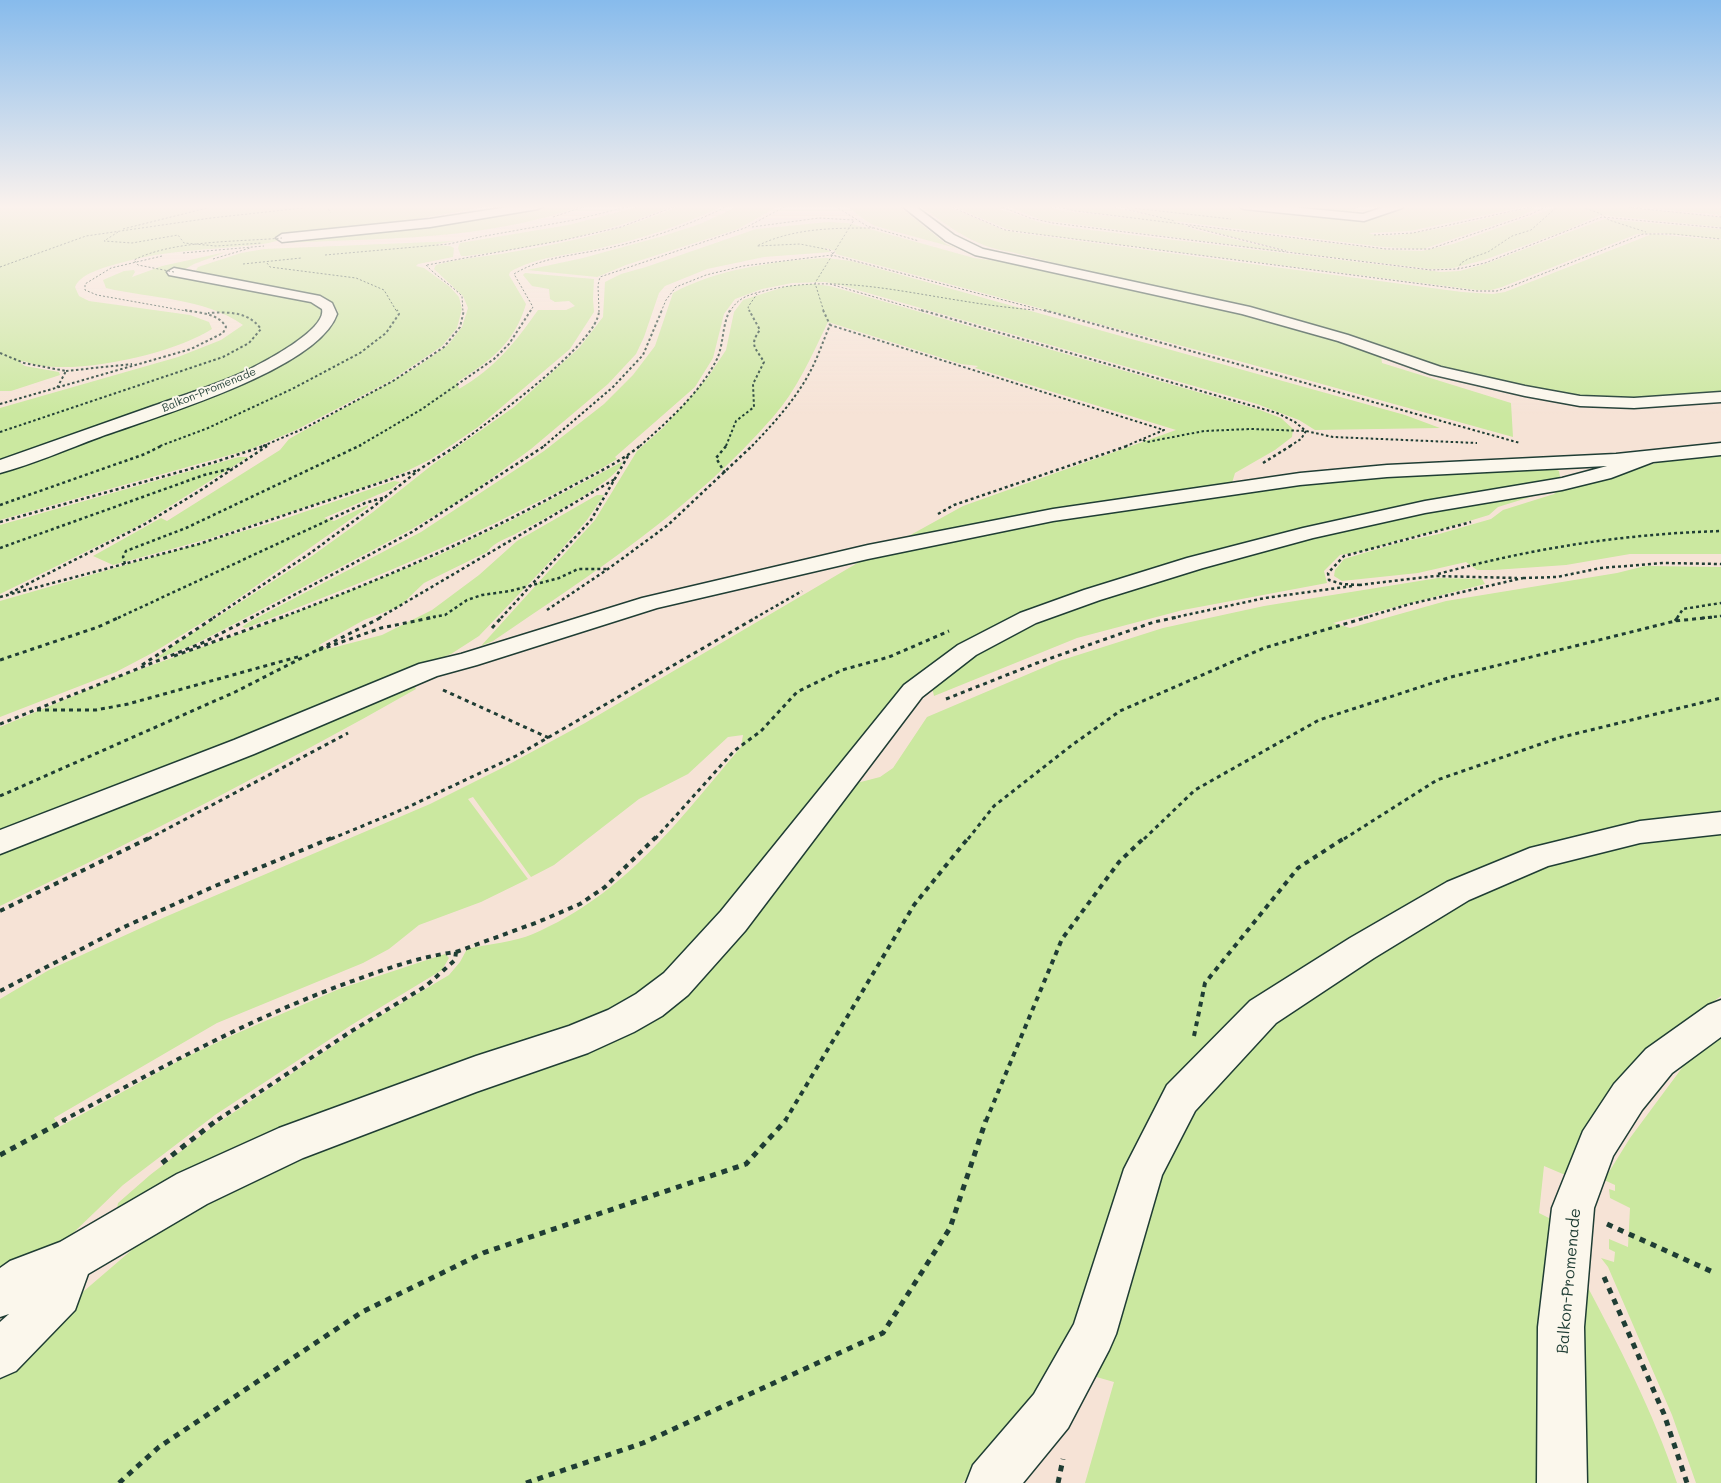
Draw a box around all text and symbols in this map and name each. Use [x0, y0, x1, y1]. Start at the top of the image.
street label: Balkon-Promenade [160, 365, 258, 415]
street label: Balkon-Promenade [1553, 1207, 1585, 1355]

